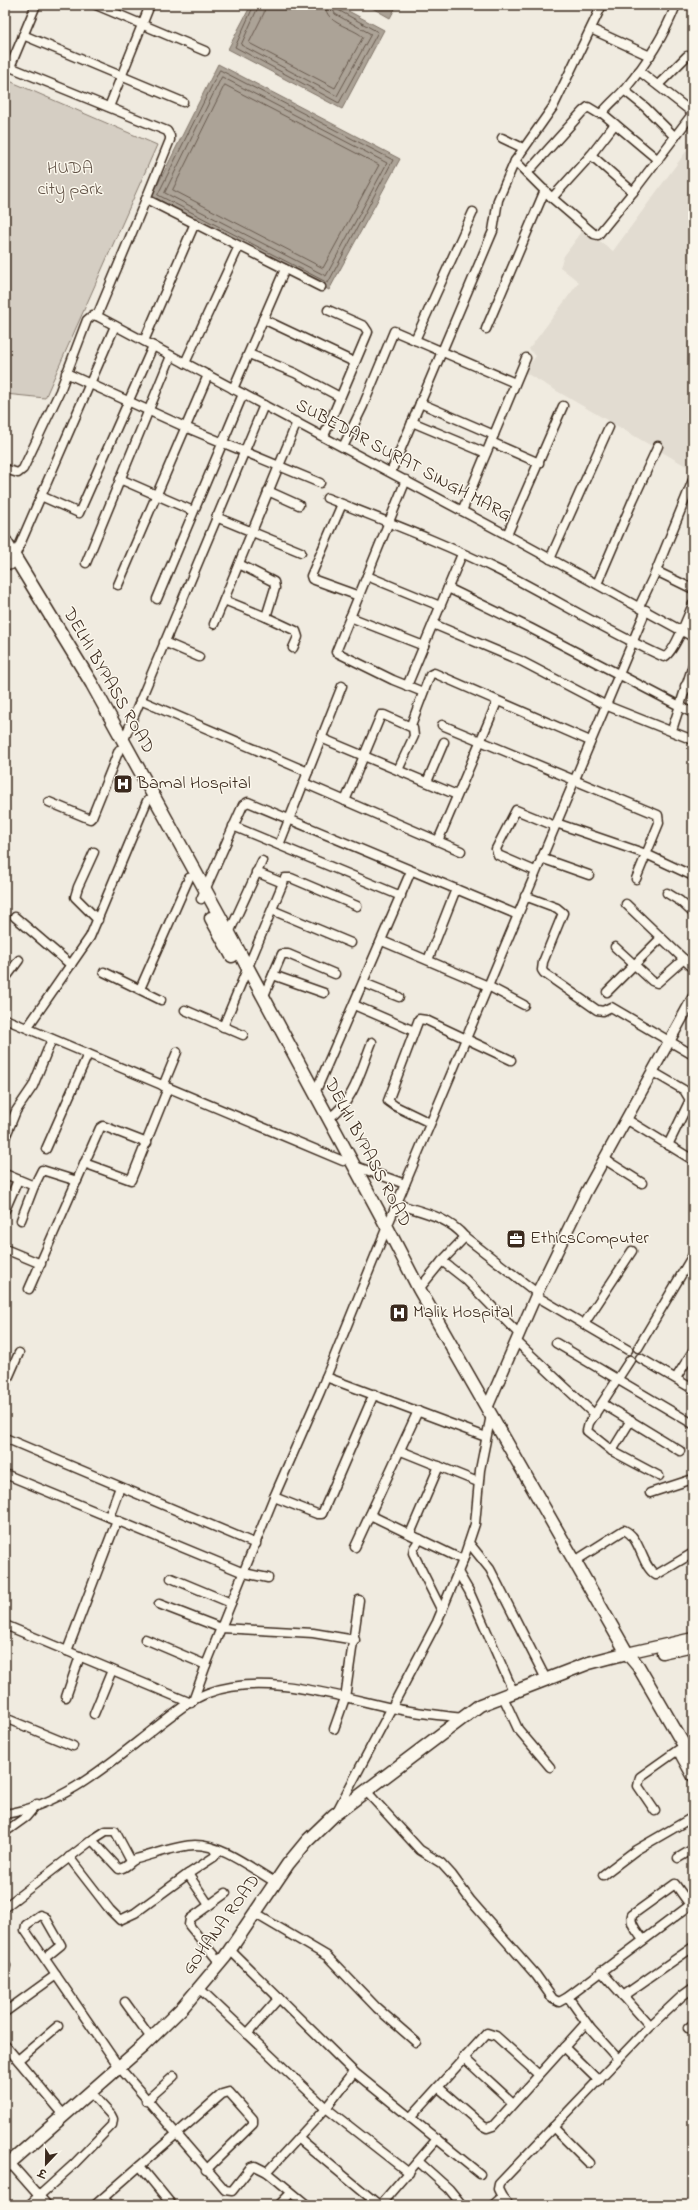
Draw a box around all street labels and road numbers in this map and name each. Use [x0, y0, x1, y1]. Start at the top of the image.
street label: SUBEDAR SURAT SINGH MARG [290, 393, 516, 529]
street label: DELHI BYPASS ROAD [55, 602, 160, 759]
street label: DELHI BYPASS ROAD [316, 1073, 417, 1232]
street label: GOHANA ROAD [177, 1870, 267, 1980]

